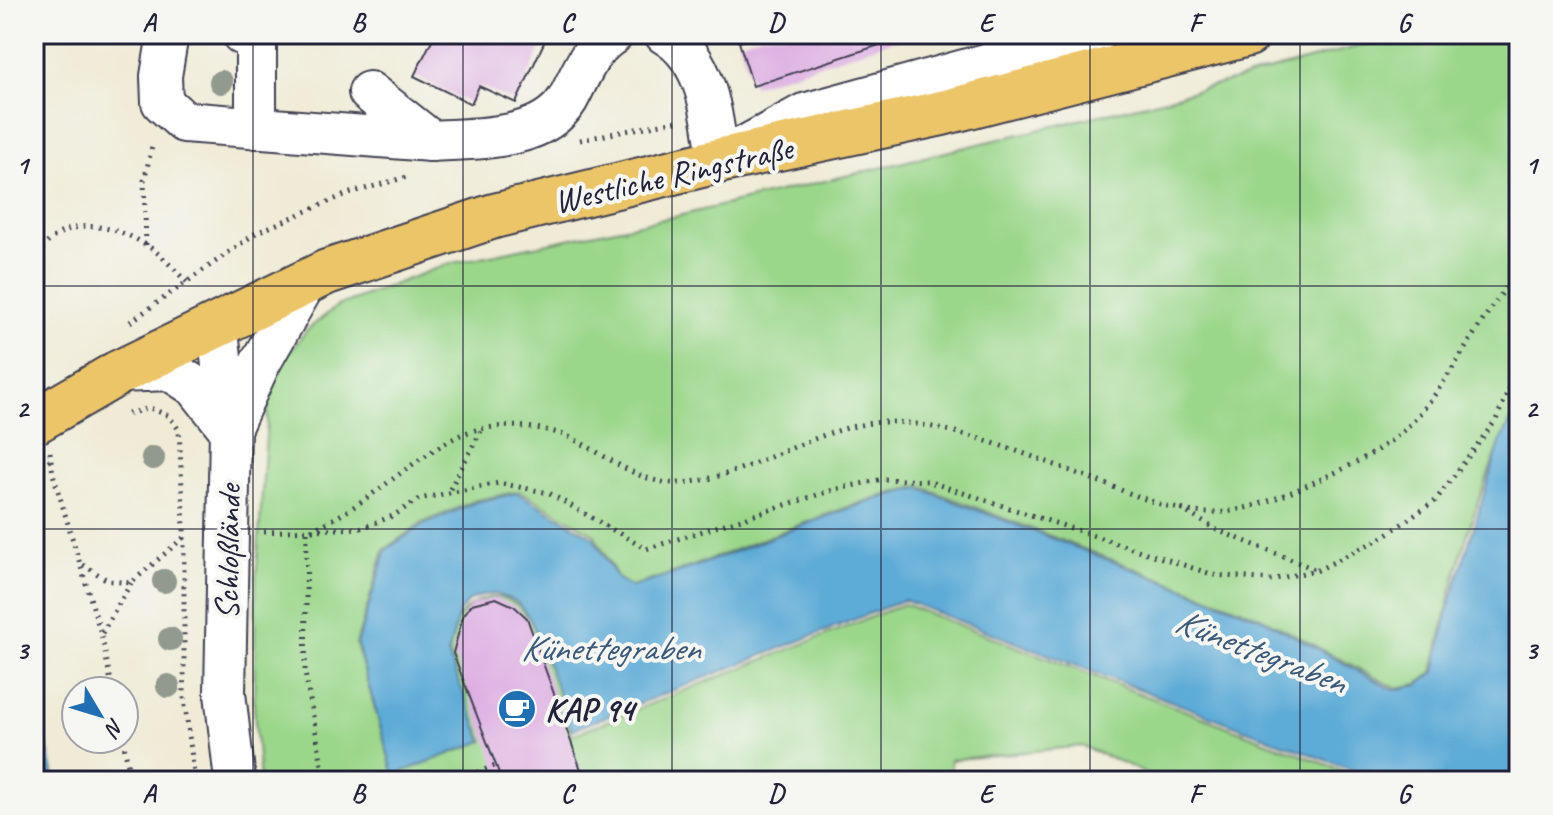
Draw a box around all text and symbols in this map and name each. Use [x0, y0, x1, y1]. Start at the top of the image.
text: A [142, 6, 157, 39]
text: B [351, 6, 367, 39]
text: C [561, 6, 577, 39]
text: D [768, 6, 786, 39]
text: E [979, 6, 997, 39]
text: F [1189, 6, 1207, 39]
text: G [1398, 6, 1414, 39]
street label: Westliche Ringstraße [550, 126, 799, 223]
text: 1 [16, 149, 31, 182]
text: 1 [1525, 149, 1540, 182]
text: 2 [16, 392, 30, 425]
text: 2 [1525, 392, 1539, 425]
street label: Schloßlände [205, 481, 250, 620]
water label: Künettegraben [1169, 597, 1355, 705]
water label: Künettegraben [521, 625, 702, 671]
text: 3 [16, 634, 30, 667]
text: 3 [1525, 634, 1539, 667]
north arrow [60, 675, 140, 755]
cafe icon: KAP 94 [496, 688, 538, 730]
place label: KAP 94 [545, 688, 638, 731]
text: N [98, 713, 130, 743]
text: A [142, 777, 157, 810]
text: B [351, 777, 367, 810]
text: C [561, 777, 577, 810]
text: D [768, 777, 786, 810]
text: E [979, 777, 997, 810]
text: F [1189, 777, 1207, 810]
text: G [1398, 777, 1414, 810]

